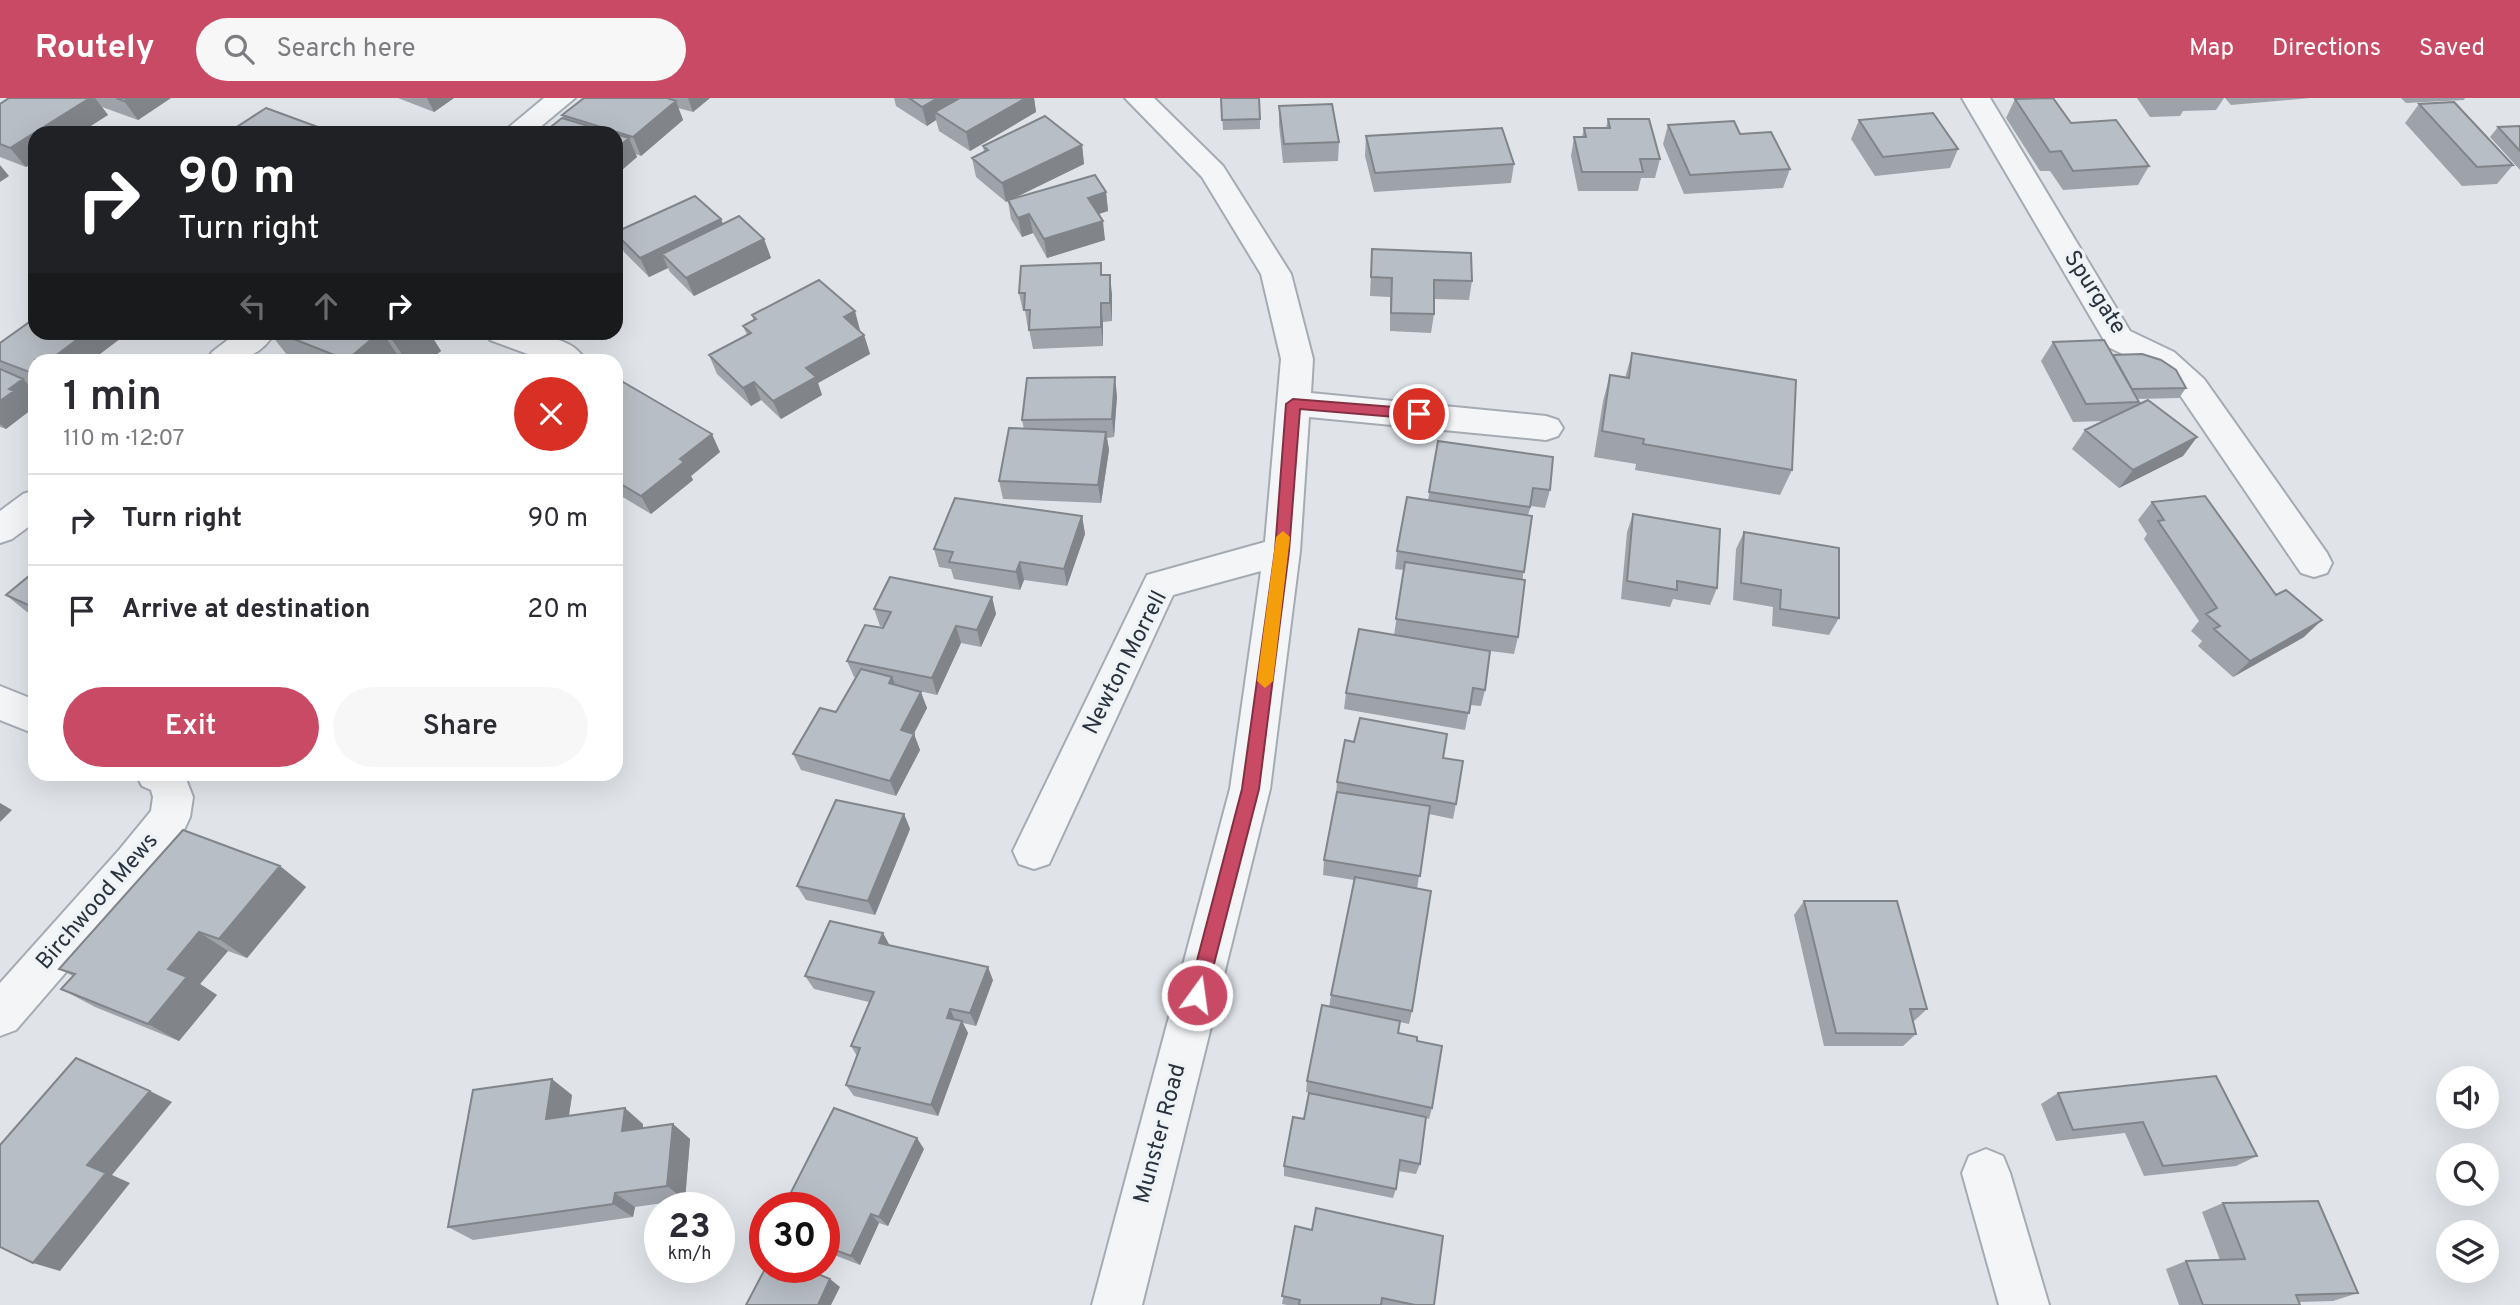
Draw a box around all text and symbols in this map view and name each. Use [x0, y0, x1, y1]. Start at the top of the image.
search box [196, 18, 686, 81]
text: Routely [35, 28, 154, 70]
icon: search [220, 30, 258, 68]
text: Search here [276, 33, 415, 66]
text: Map [2189, 34, 2234, 64]
text: Directions [2272, 34, 2381, 64]
text: Saved [2419, 34, 2485, 64]
text: 90 m [178, 149, 296, 211]
icon: right [63, 154, 154, 245]
text: Turn right [178, 210, 320, 250]
street label: Spurgate [2056, 246, 2132, 340]
icon: left [234, 287, 272, 325]
icon: ahead [307, 287, 345, 325]
icon: right [380, 287, 418, 325]
text: 1 min [63, 372, 162, 425]
button: close [514, 377, 588, 451]
pin [1389, 384, 1449, 444]
icon: arrive [1400, 395, 1438, 433]
text: 110 m · 12:07 [63, 425, 185, 454]
icon: right [63, 501, 101, 539]
text: Turn right [122, 503, 242, 536]
text: 90 m [528, 503, 588, 536]
street label: Newton Morrell [1077, 586, 1175, 740]
icon: arrive [63, 592, 101, 630]
text: Arrive at destination [122, 594, 370, 627]
text: 20 m [527, 594, 588, 627]
button: Exit [63, 687, 319, 767]
button: Share [333, 687, 588, 767]
street label: Birchwood Mews [31, 827, 165, 977]
position arrow [1160, 958, 1234, 1032]
street label: Munster Road [1128, 1061, 1194, 1207]
map controls [2436, 1066, 2499, 1283]
button: sound [2436, 1066, 2499, 1129]
button: search [2436, 1143, 2499, 1206]
speed limit sign: 30 [749, 1192, 840, 1283]
text: 23 [668, 1206, 711, 1250]
button: layers [2436, 1220, 2499, 1283]
text: km/h [668, 1243, 711, 1266]

